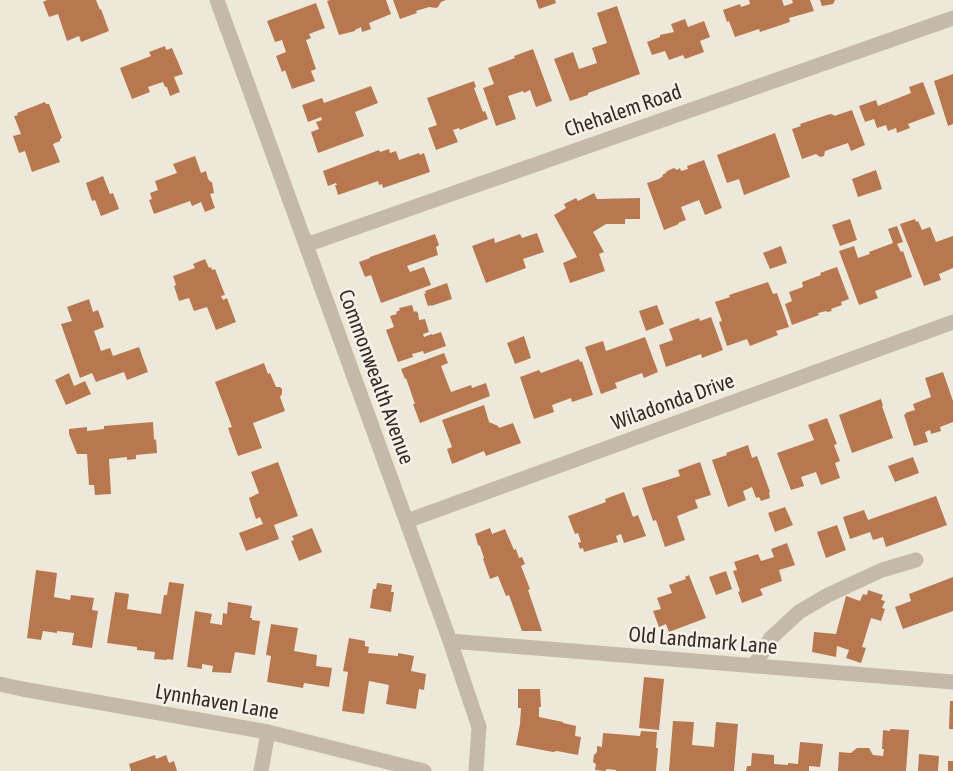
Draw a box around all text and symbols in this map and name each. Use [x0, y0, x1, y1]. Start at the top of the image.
street label: Chehalem Road [561, 79, 685, 143]
street label: Commonwealth Avenue [333, 286, 419, 468]
street label: Wiladonda Drive [608, 368, 738, 436]
street label: Old Landmark Lane [628, 622, 778, 660]
street label: Lynnhaven Lane [153, 679, 281, 725]

